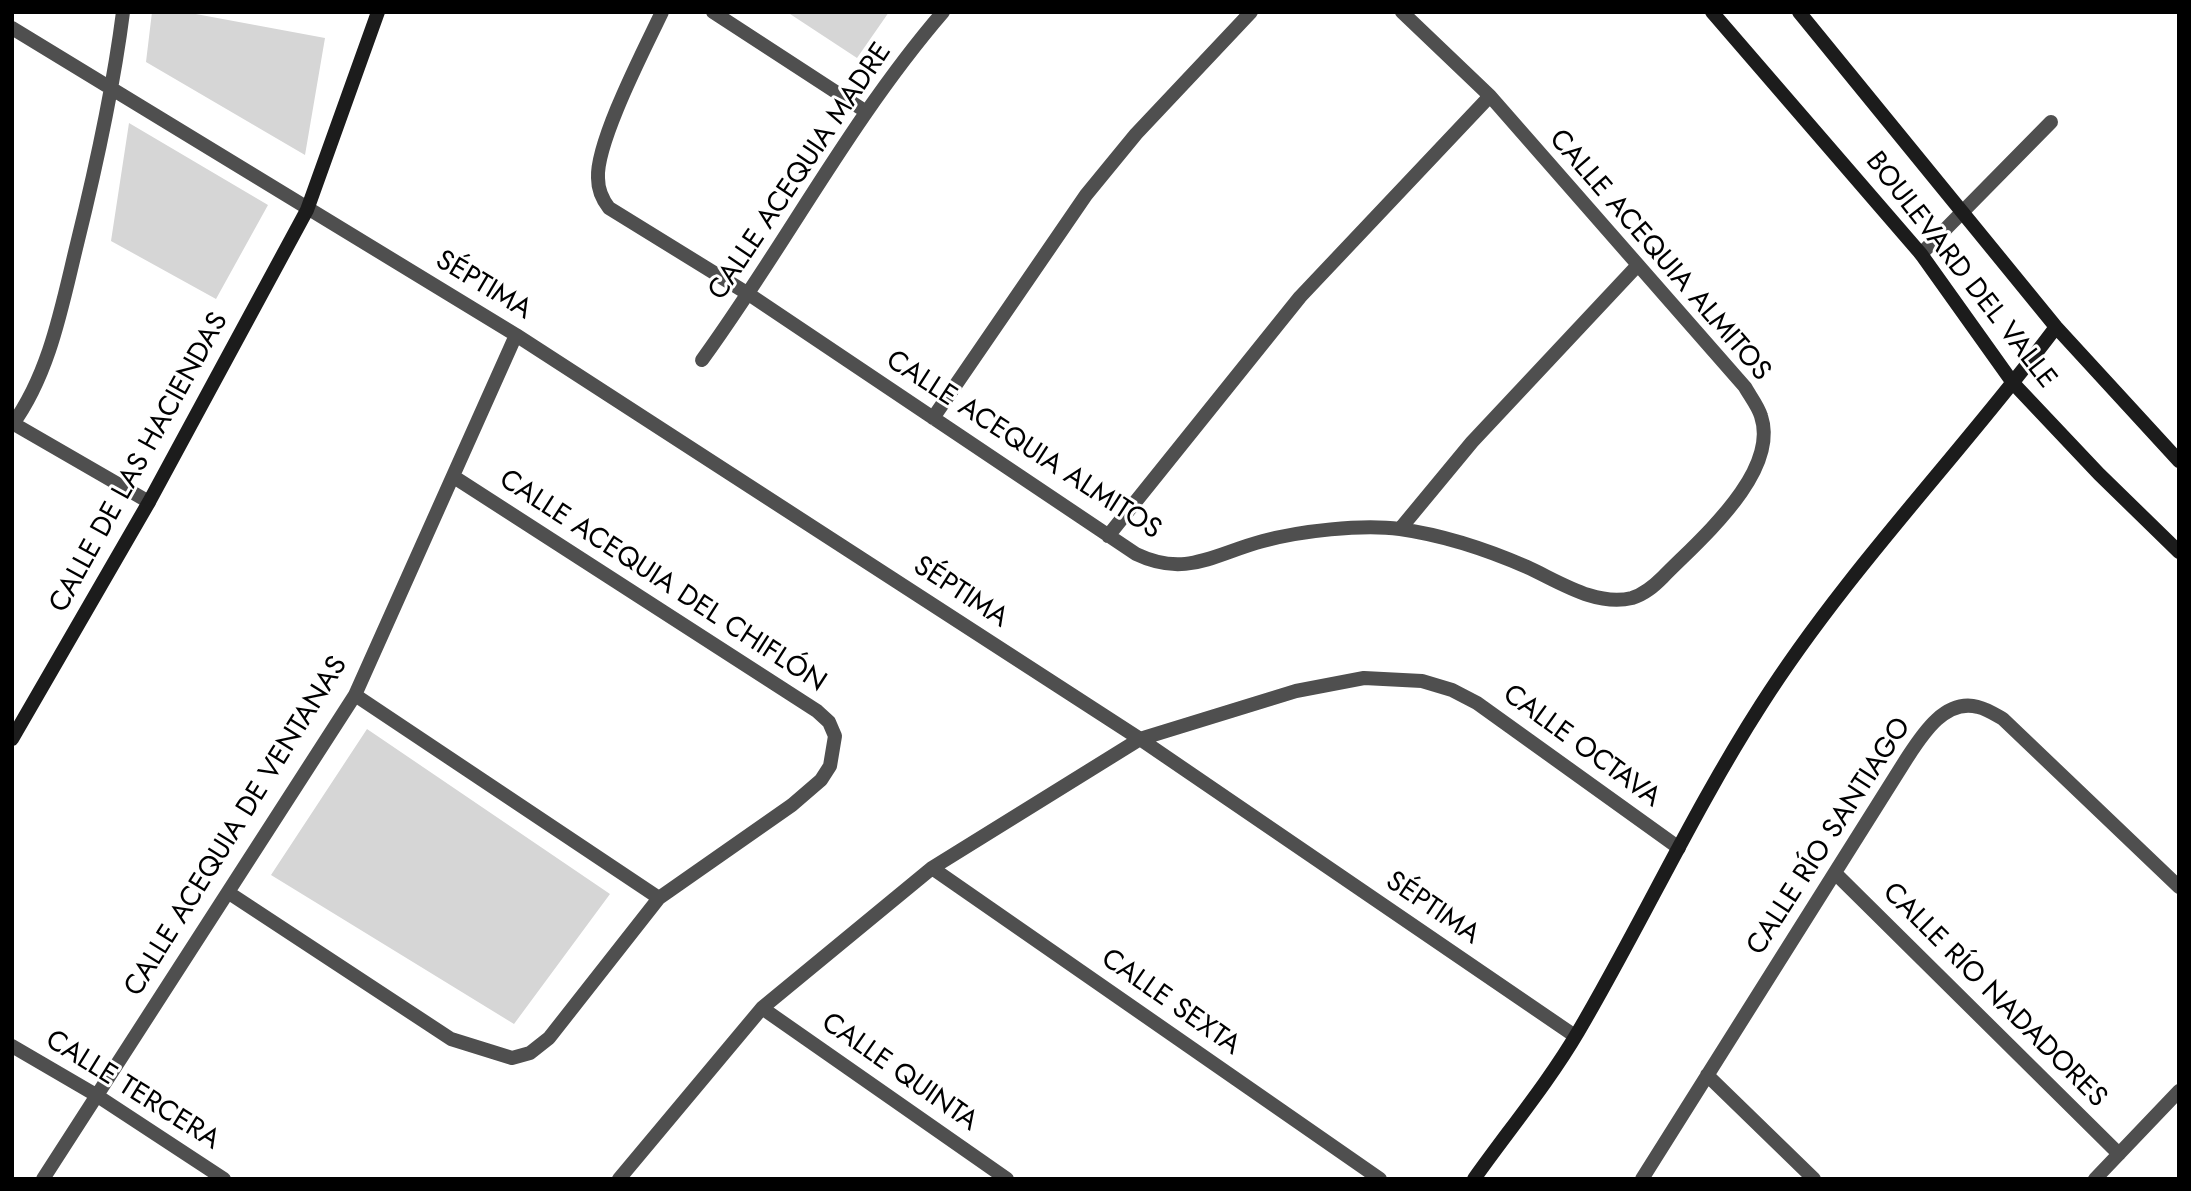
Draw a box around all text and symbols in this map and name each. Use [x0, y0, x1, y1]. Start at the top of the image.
street label: CALLE ACEQUIA MADRE [702, 37, 900, 307]
street label: CALLE ACEQUIA ALMITOS [1541, 124, 1777, 388]
street label: BOULEVARD DEL VALLE [1857, 146, 2063, 396]
street label: SÉPTIMA [429, 244, 537, 328]
street label: CALLE DE LAS HACIENDAS [43, 307, 237, 619]
street label: CALLE ACEQUIA ALMITOS [879, 344, 1167, 548]
street label: CALLE ACEQUIA DEL CHIFLÓN [492, 464, 832, 700]
street label: SÉPTIMA [906, 550, 1014, 636]
street label: CALLE ACEQUIA DE VENTANAS [118, 651, 356, 1003]
street label: CALLE OCTAVA [1496, 679, 1666, 815]
street label: CALLE RÍO SANTIAGO [1741, 712, 1919, 962]
street label: SÉPTIMA [1379, 865, 1485, 953]
street label: CALLE RÍO NADADORES [1875, 877, 2113, 1115]
street label: CALLE SEXTA [1094, 943, 1246, 1063]
street label: CALLE QUINTA [814, 1007, 984, 1139]
street label: CALLE TERCERA [39, 1024, 225, 1158]

